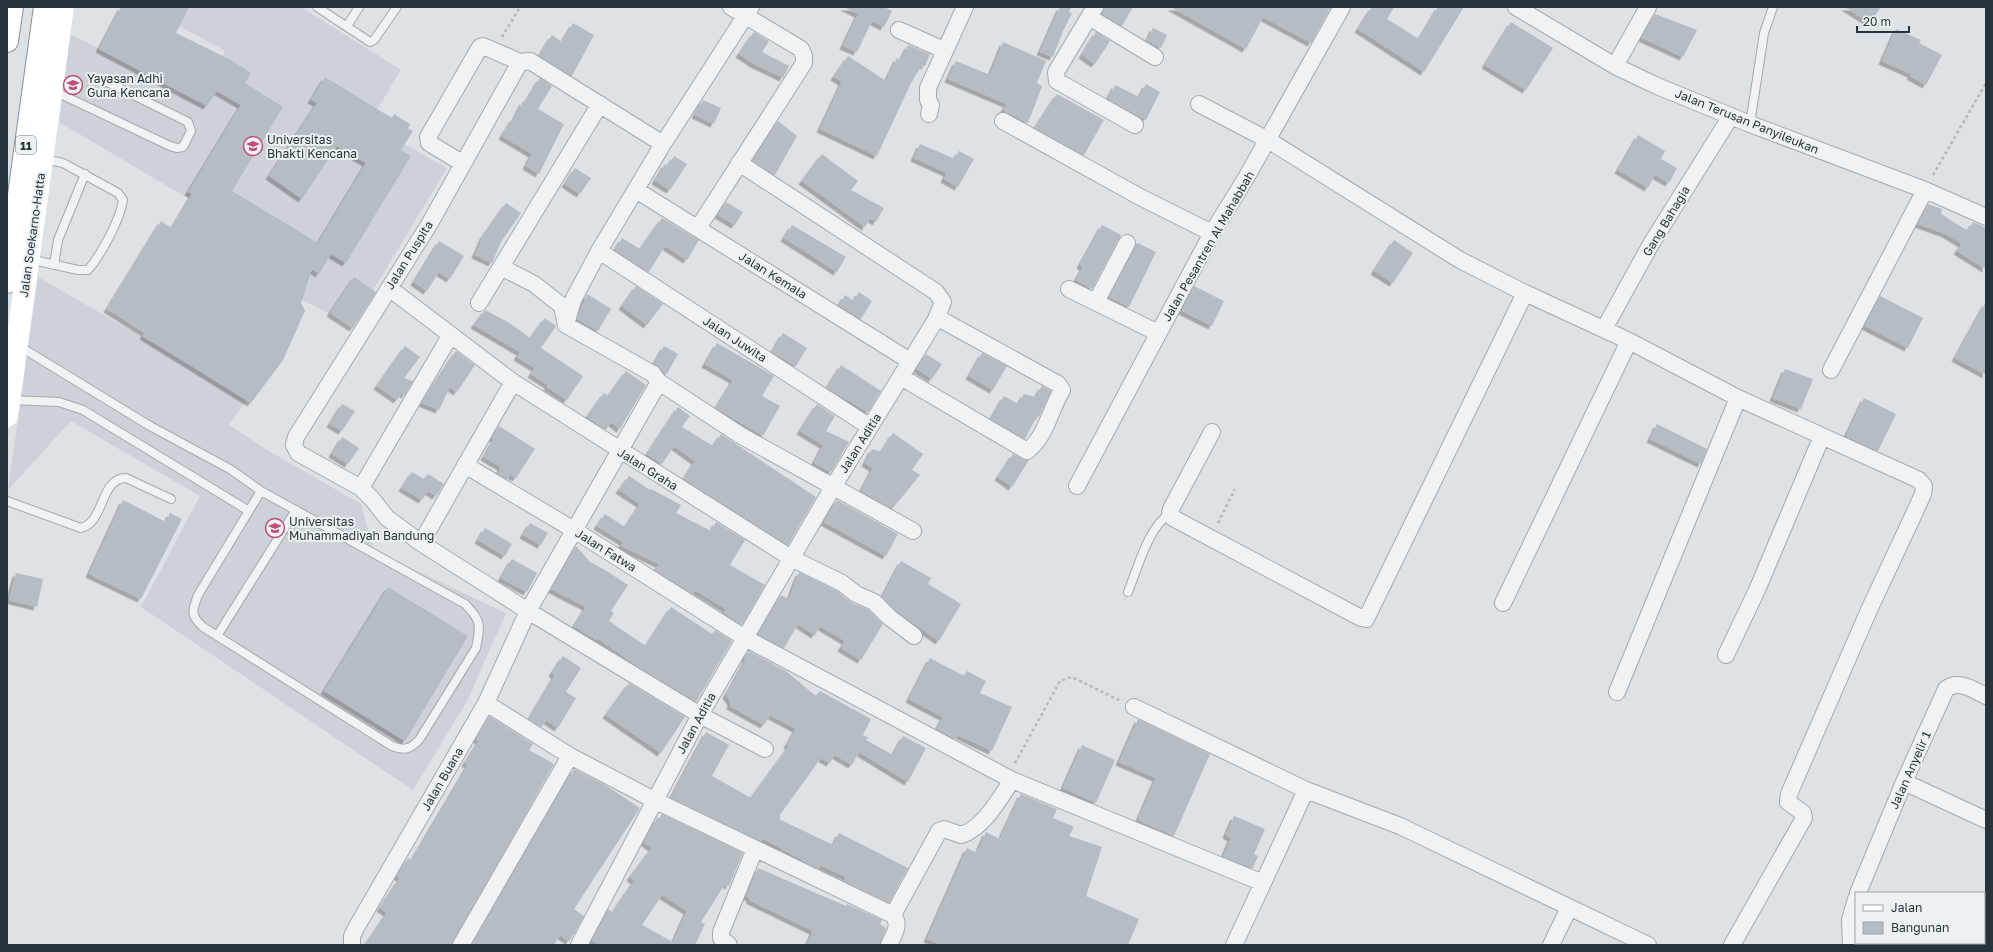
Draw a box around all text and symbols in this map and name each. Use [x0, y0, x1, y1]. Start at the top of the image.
scale bar [1857, 8, 1909, 34]
text: 20 m [1863, 14, 1891, 29]
place label: Yayasan Adhi Guna Kencana [87, 71, 170, 100]
school or university icon: Yayasan Adhi Guna Kencana [62, 74, 84, 96]
street label: Jalan Terusan Panyileukan [1673, 85, 1821, 157]
place label: Universitas Bhakti Kencana [267, 132, 357, 161]
school or university icon: Universitas Bhakti Kencana [242, 135, 264, 157]
road number: 11 [16, 136, 36, 154]
street label: Jalan Pesantren Al Mahabbah [1159, 168, 1257, 324]
street label: Jalan Soekarno-Hatta [16, 172, 48, 298]
street label: Gang Bahagia [1639, 183, 1693, 259]
street label: Jalan Puspita [382, 218, 436, 292]
street label: Jalan Kemala [736, 248, 810, 302]
street label: Jalan Juwita [700, 313, 770, 365]
street label: Jalan Aditia [836, 410, 884, 476]
street label: Jalan Graha [615, 445, 681, 493]
place label: Universitas Muhammadiyah Bandung [289, 514, 434, 543]
school or university icon: Universitas Muhammadiyah Bandung [264, 517, 286, 539]
street label: Jalan Fatwa [573, 525, 639, 575]
street label: Jalan Aditia [673, 690, 719, 756]
street label: Jalan Anyelir 1 [1886, 729, 1934, 811]
street label: Jalan Buana [418, 745, 466, 813]
legend [1855, 892, 1985, 944]
text: Jalan [1891, 900, 1922, 915]
text: Bangunan [1891, 920, 1949, 935]

